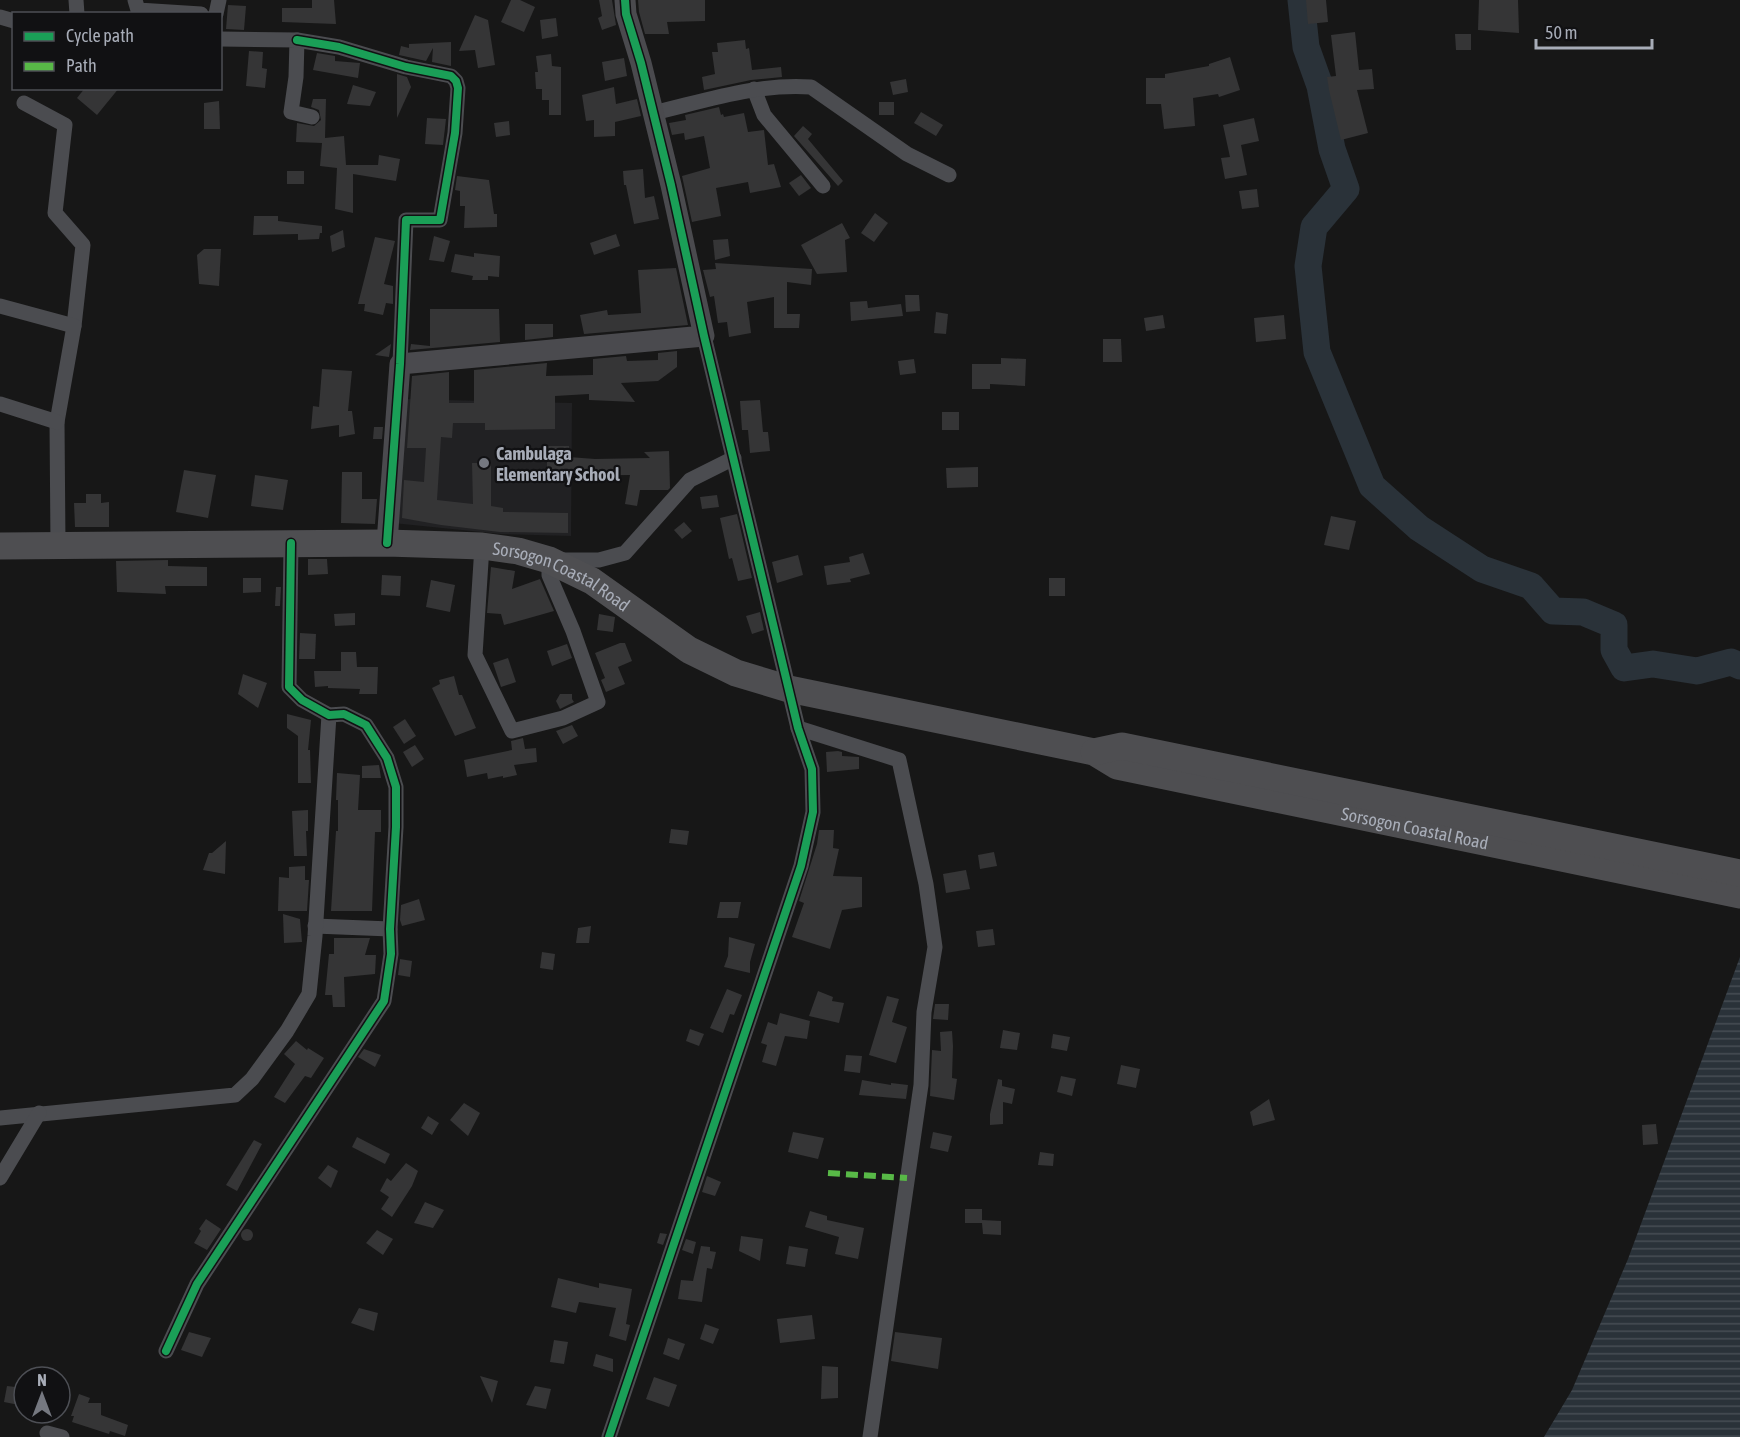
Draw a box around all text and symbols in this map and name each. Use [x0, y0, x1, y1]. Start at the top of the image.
legend [12, 12, 222, 90]
scale bar [1536, 12, 1652, 50]
text: 50 m [1545, 22, 1577, 43]
text: Cycle path [66, 25, 134, 46]
text: Path [66, 55, 97, 76]
place label: Cambulaga Elementary School [496, 443, 620, 485]
marker: Cambulaga Elementary School [477, 456, 491, 470]
street label: Sorsogon Coastal Road [492, 537, 634, 615]
street label: Sorsogon Coastal Road [1340, 802, 1490, 853]
north arrow [12, 1365, 72, 1425]
text: N [37, 1371, 47, 1389]

